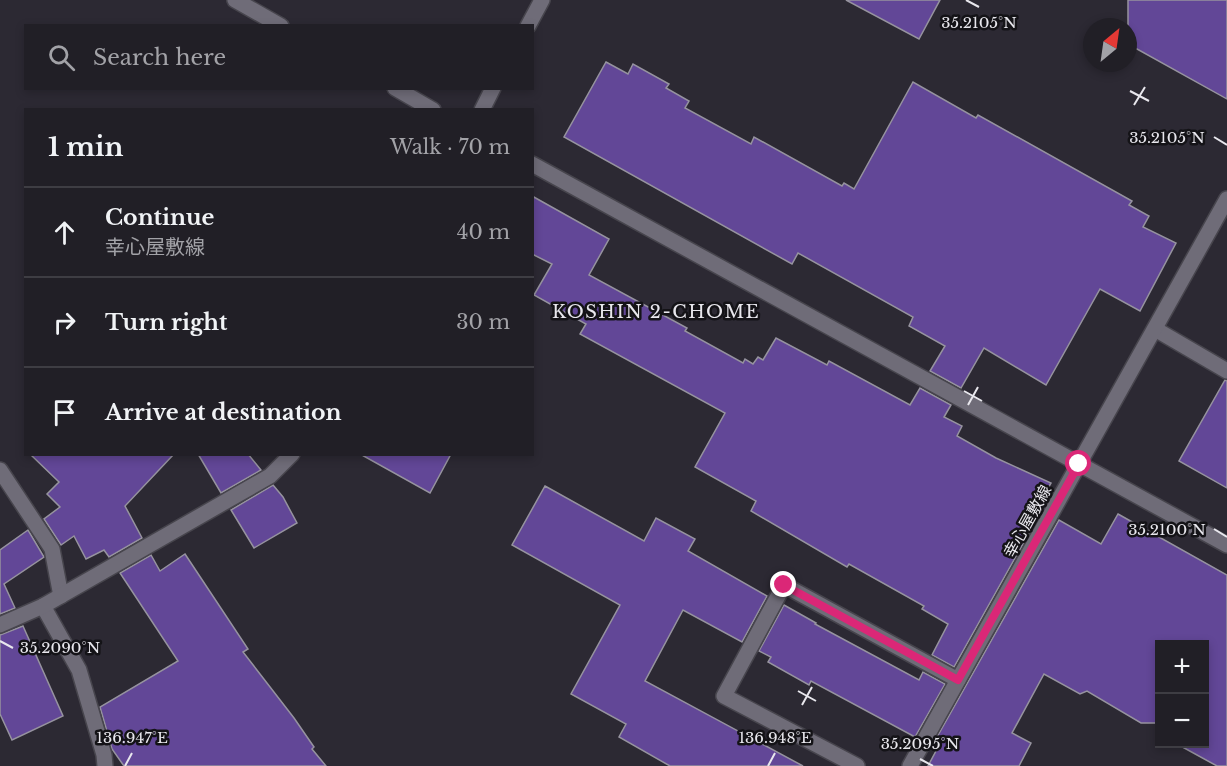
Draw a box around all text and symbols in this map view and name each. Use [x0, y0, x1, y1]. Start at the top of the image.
text: 35.2105°N [941, 13, 1017, 32]
north arrow [1083, 18, 1137, 72]
search box [24, 24, 534, 90]
icon: search [45, 41, 78, 74]
text: Search here [93, 44, 226, 71]
text: 35.2105°N [1129, 128, 1205, 147]
text: 1 min [48, 131, 123, 163]
text: Walk · 70 m [390, 135, 510, 159]
text: Continue [105, 204, 214, 231]
icon: ahead [48, 216, 81, 249]
text: 40 m [457, 220, 510, 244]
text: 幸心屋敷線 [105, 235, 205, 259]
district label: KOSHIN 2-CHOME [552, 301, 760, 323]
icon: right [48, 306, 81, 339]
text: Turn right [105, 309, 227, 336]
text: 30 m [456, 310, 510, 334]
icon: arrive [48, 396, 81, 429]
text: Arrive at destination [105, 399, 342, 426]
route start [1065, 450, 1091, 476]
street label: 幸心屋敷線 [999, 481, 1055, 561]
text: 35.2100°N [1128, 520, 1206, 539]
route end [770, 571, 796, 597]
text: 35.2090°N [20, 638, 100, 657]
map controls [1155, 640, 1209, 748]
button: + [1155, 640, 1209, 694]
button: − [1155, 694, 1209, 748]
text: 136.947°E [96, 728, 168, 747]
text: 136.948°E [738, 728, 812, 747]
text: 35.2095°N [881, 734, 959, 753]

